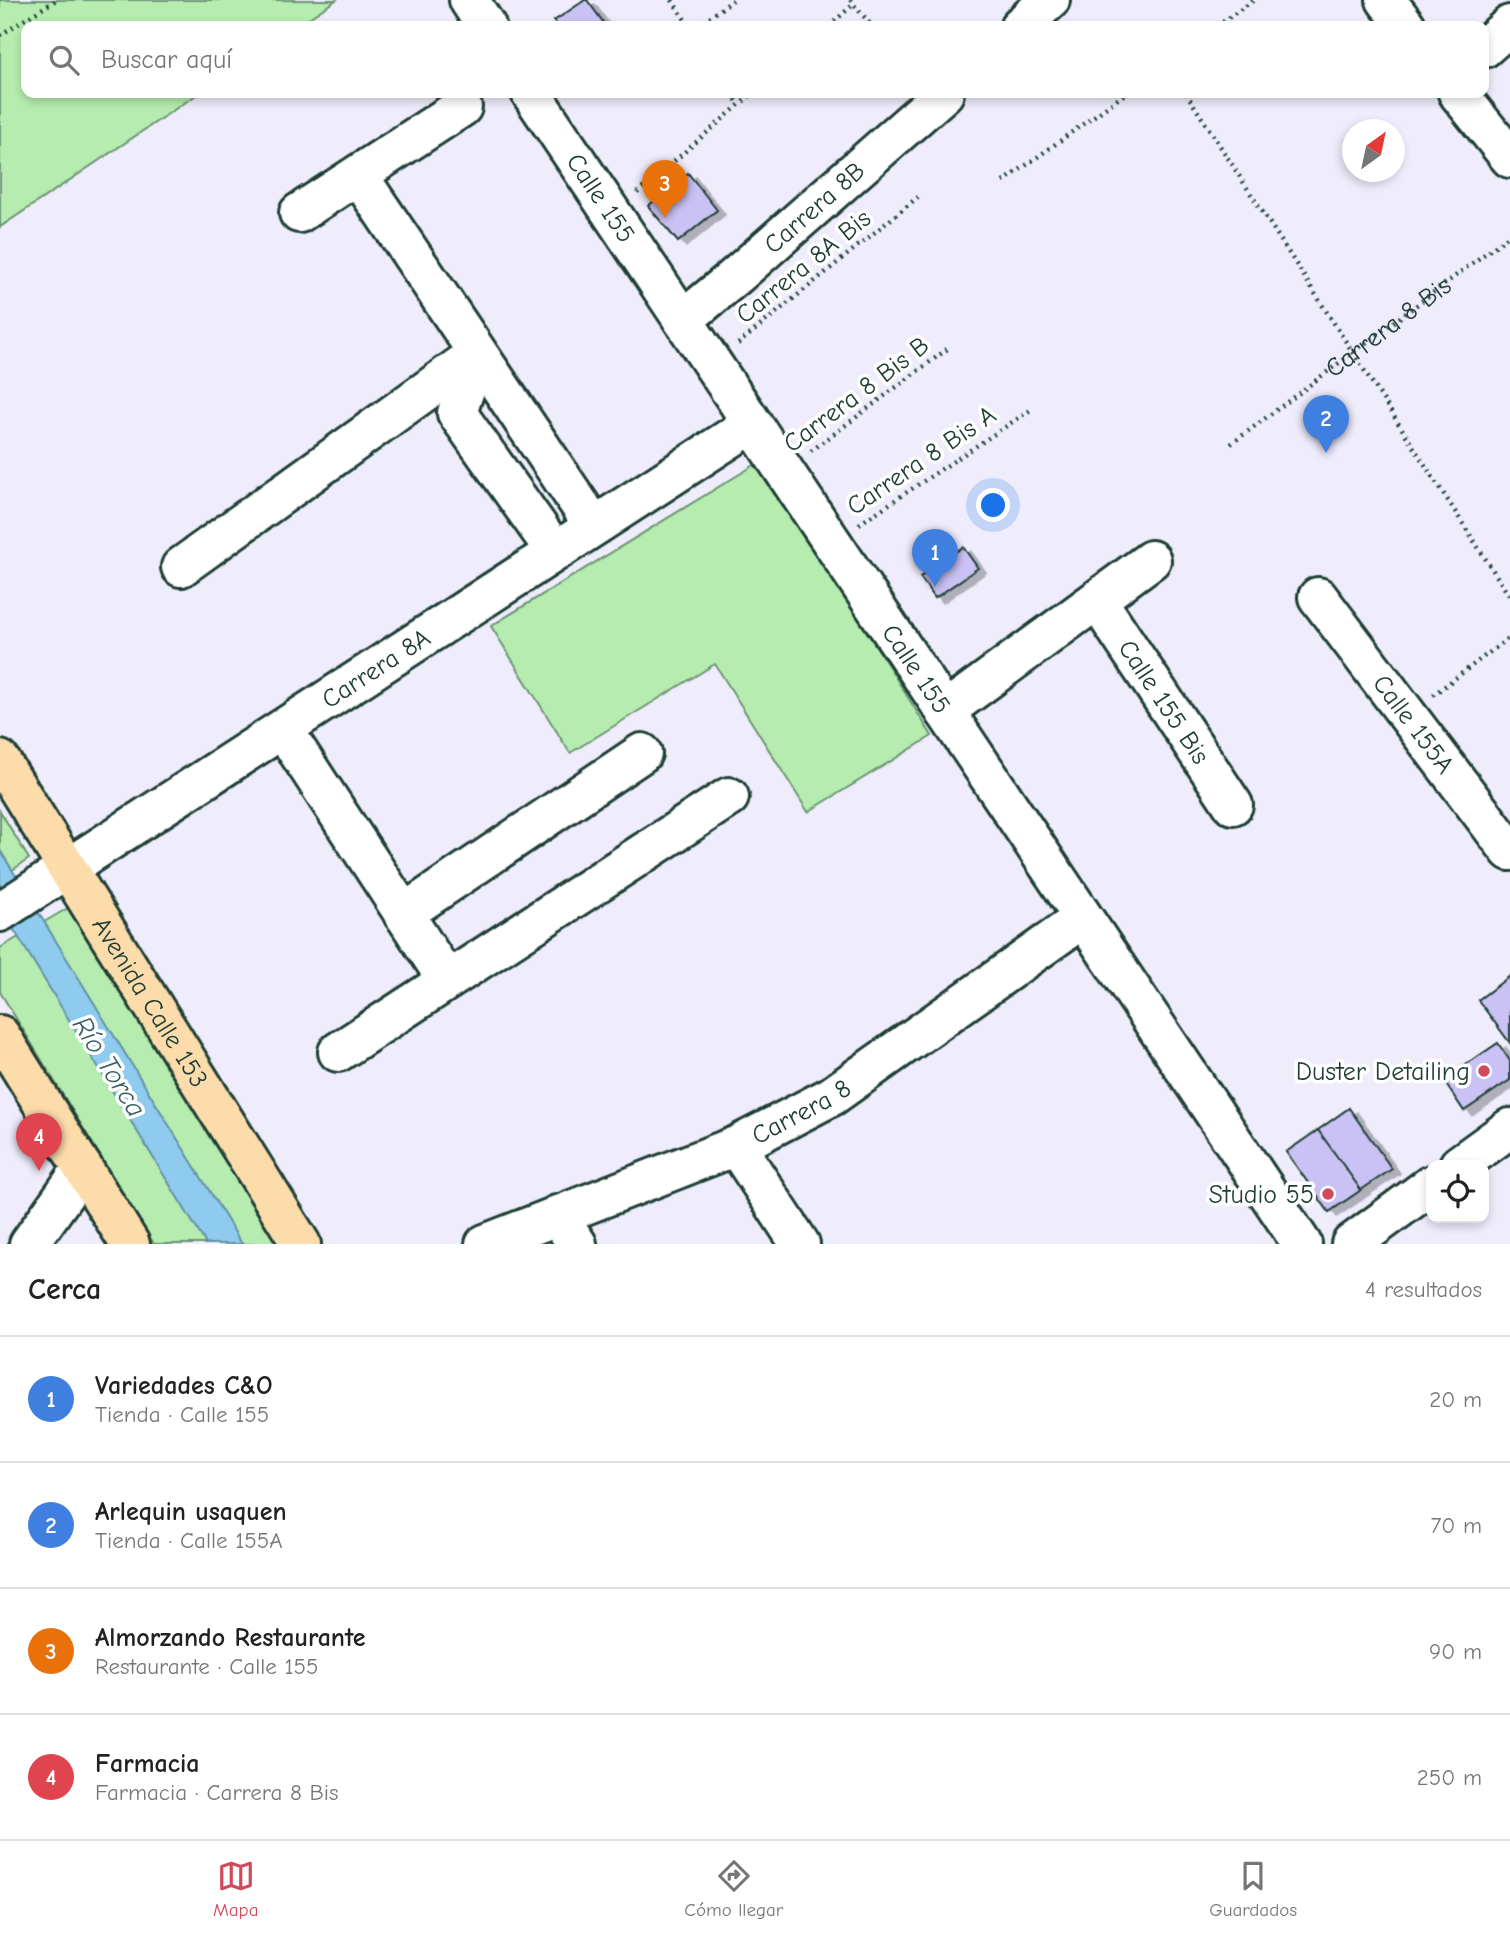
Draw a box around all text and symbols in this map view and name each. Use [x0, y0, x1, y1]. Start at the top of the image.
search box [21, 21, 1489, 98]
icon: search [45, 41, 83, 79]
text: Buscar aquí [101, 45, 232, 75]
north arrow [1342, 119, 1405, 182]
street label: Calle 155 [560, 148, 641, 249]
street label: Carrera 8B [758, 156, 871, 260]
pin: 3 [642, 160, 688, 218]
street label: Carrera 8A Bis [730, 203, 877, 330]
street label: Carrera 8 Bis [1320, 270, 1457, 384]
street label: Carrera 8 Bis B [778, 330, 935, 459]
pin: 2 [1303, 395, 1349, 453]
street label: Carrera 8 Bis A [841, 400, 1002, 522]
your location [976, 488, 1010, 522]
pin: 1 [912, 529, 958, 587]
street label: Calle 155 [875, 619, 956, 720]
street label: Carrera 8A [317, 623, 436, 715]
street label: Calle 155 Bis [1112, 635, 1216, 770]
street label: Calle 155A [1366, 669, 1460, 780]
street label: Avenida Calle 153 [85, 912, 214, 1093]
water label: Río Torca [66, 1010, 153, 1123]
place label: Duster Detailing [1296, 1057, 1470, 1087]
marker: Duster Detailing [1476, 1063, 1492, 1079]
street label: Carrera 8 [747, 1073, 857, 1151]
pin: 4 [16, 1113, 62, 1171]
map controls [1426, 1160, 1489, 1223]
button: locate [1426, 1160, 1489, 1223]
place label: Studio 55 [1209, 1180, 1314, 1210]
marker: Studio 55 [1320, 1186, 1336, 1202]
text: Cerca [28, 1272, 101, 1307]
text: 4 resultados [1365, 1276, 1482, 1303]
text: Variedades C&O [95, 1371, 273, 1401]
text: 1 [46, 1386, 56, 1413]
text: 20 m [1429, 1386, 1482, 1413]
text: Tienda · Calle 155 [95, 1401, 269, 1428]
text: Arlequin usaquen [95, 1497, 287, 1527]
text: 2 [45, 1512, 57, 1539]
text: 70 m [1430, 1512, 1482, 1539]
text: Tienda · Calle 155A [95, 1527, 283, 1554]
text: Almorzando Restaurante [95, 1623, 366, 1653]
text: 3 [45, 1638, 57, 1665]
text: 90 m [1429, 1638, 1482, 1665]
text: Restaurante · Calle 155 [95, 1653, 319, 1680]
text: Farmacia [95, 1749, 199, 1779]
text: 4 [46, 1764, 56, 1791]
text: 250 m [1417, 1764, 1482, 1791]
text: Farmacia · Carrera 8 Bis [95, 1779, 339, 1806]
tab: Mapa [213, 1857, 259, 1921]
tab: Cómo llegar [684, 1857, 783, 1921]
tab: Guardados [1209, 1857, 1297, 1921]

